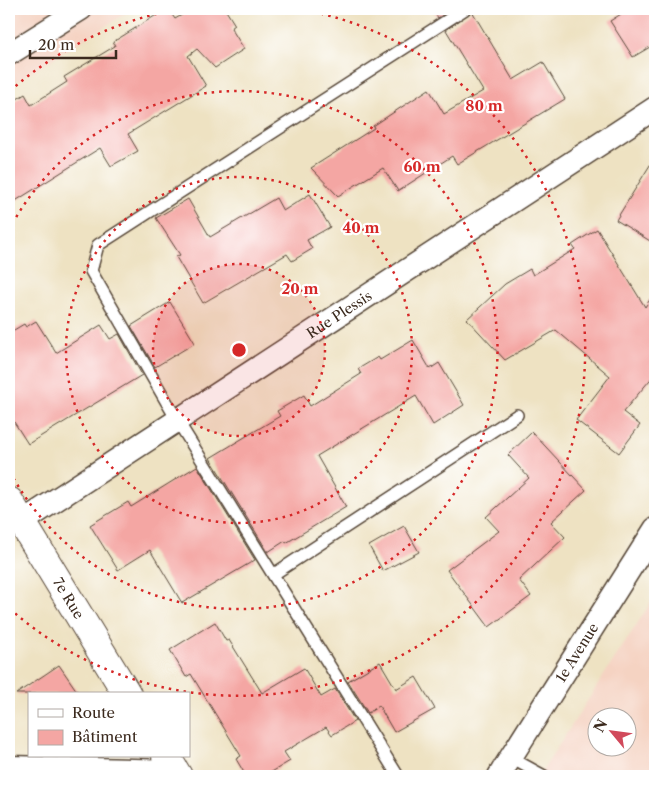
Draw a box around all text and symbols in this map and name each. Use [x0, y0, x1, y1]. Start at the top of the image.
scale bar [30, 28, 116, 60]
text: 20 m [38, 35, 74, 54]
text: 80 m [465, 96, 503, 115]
text: 60 m [403, 157, 441, 176]
text: 40 m [342, 218, 380, 237]
text: 20 m [281, 279, 319, 298]
street label: Rue Plessis [303, 287, 375, 342]
centre of rings [230, 341, 248, 359]
street label: 7e Rue [49, 574, 88, 622]
street label: 1e Avenue [552, 619, 602, 686]
legend [28, 692, 190, 758]
text: Route [72, 703, 115, 722]
north arrow [586, 708, 636, 758]
text: N [590, 716, 611, 735]
text: Bâtiment [72, 727, 138, 746]

